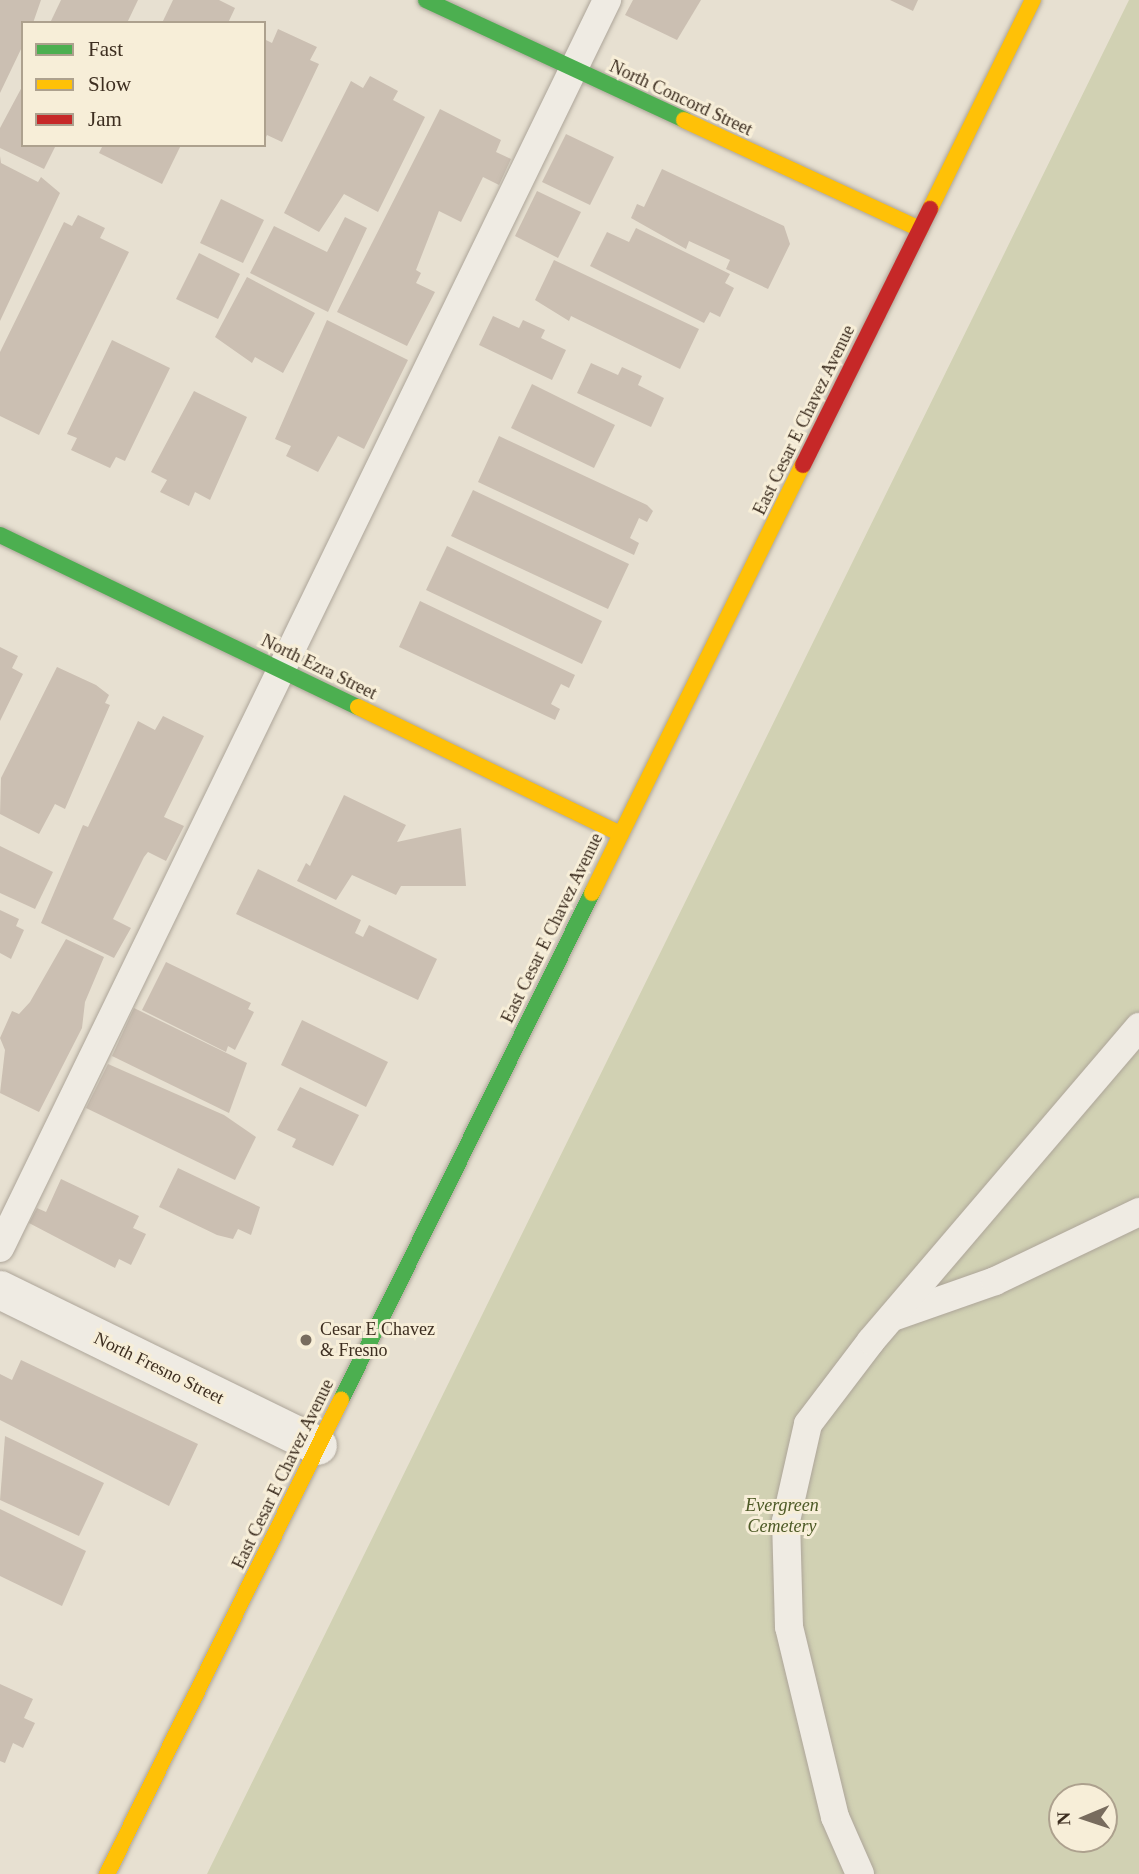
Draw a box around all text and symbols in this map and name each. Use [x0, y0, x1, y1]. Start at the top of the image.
legend [21, 21, 266, 147]
text: Fast [88, 37, 123, 61]
street label: North Concord Street [606, 55, 756, 141]
text: Slow [88, 72, 131, 96]
text: Jam [88, 107, 122, 131]
street label: East Cesar E Chavez Avenue [748, 321, 860, 519]
street label: North Ezra Street [258, 630, 380, 704]
street label: East Cesar E Chavez Avenue [496, 829, 608, 1027]
place label: Cesar E Chavez & Fresno [320, 1319, 435, 1362]
street label: North Fresno Street [90, 1327, 228, 1409]
marker: Cesar E Chavez & Fresno [298, 1332, 314, 1348]
street label: East Cesar E Chavez Avenue [227, 1375, 339, 1573]
park label: Evergreen Cemetery [745, 1495, 819, 1538]
north arrow [1048, 1783, 1118, 1853]
text: N [1053, 1811, 1074, 1826]

